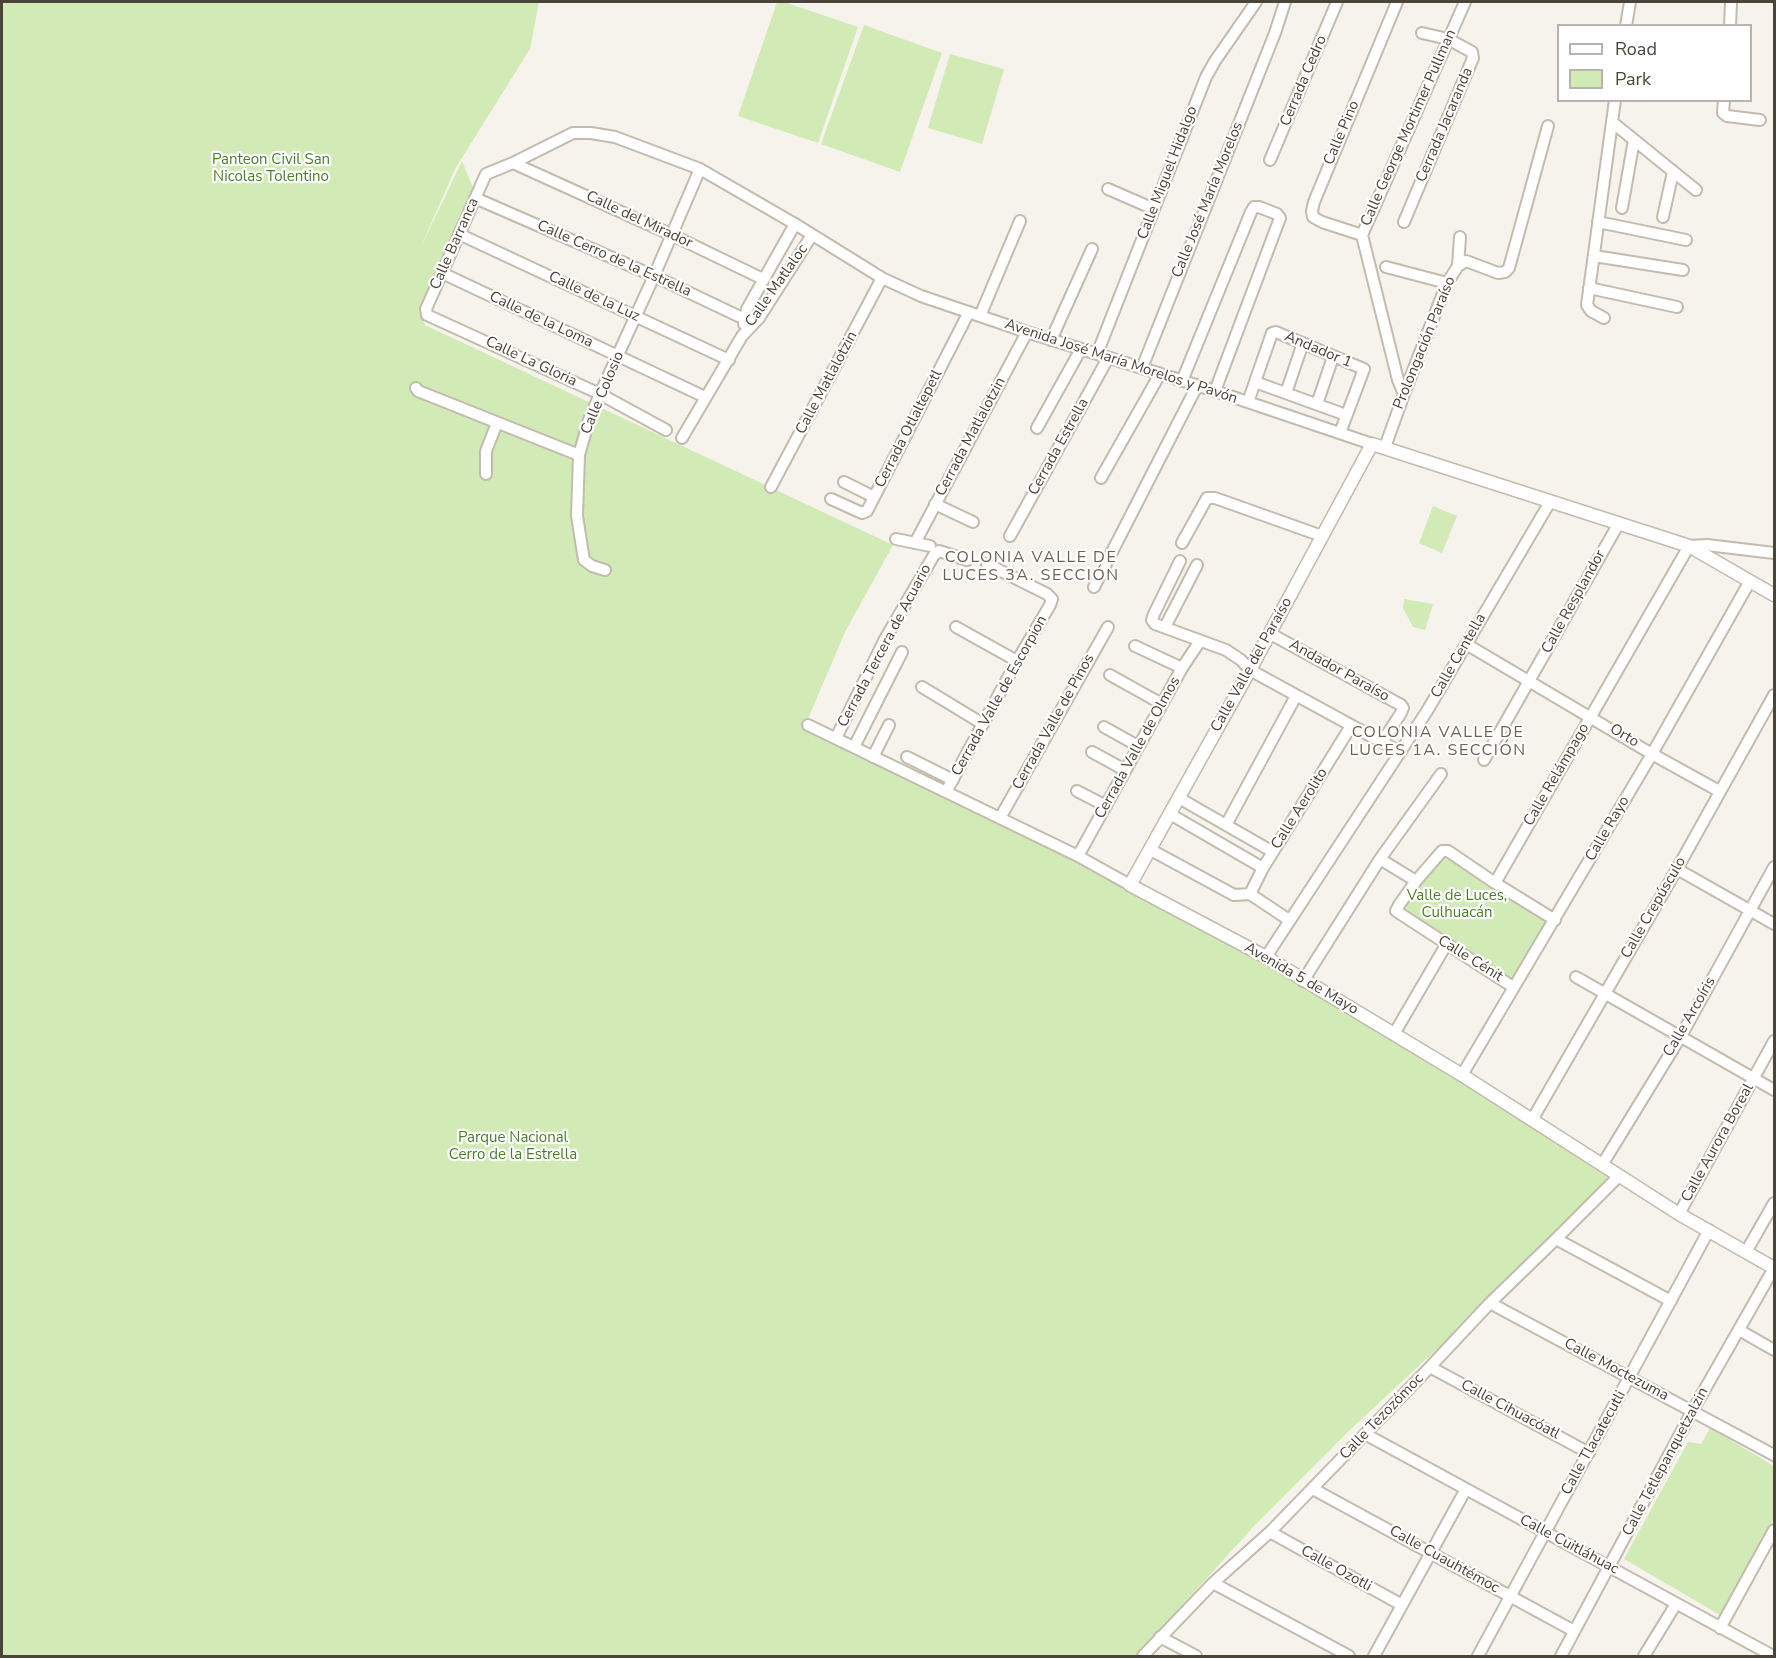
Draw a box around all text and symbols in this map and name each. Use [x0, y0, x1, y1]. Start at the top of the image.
legend [1557, 24, 1752, 102]
street label: Calle George Mortimer Pullman [1357, 27, 1461, 229]
street label: Cerrada Cedro [1277, 33, 1331, 129]
text: Road [1615, 37, 1657, 61]
street label: Cerrada Jacaranda [1413, 65, 1477, 185]
text: Park [1615, 67, 1651, 91]
street label: Calle Pino [1320, 98, 1364, 168]
street label: Calle Miguel Hidalgo [1134, 104, 1202, 242]
street label: Calle José María Morelos [1168, 119, 1248, 281]
park label: Panteon Civil San Nicolas Tolentino [212, 151, 330, 186]
street label: Calle del Mirador [583, 187, 695, 253]
street label: Calle Barranca [427, 195, 483, 293]
street label: Calle Cerro de la Estrella [534, 217, 694, 301]
street label: Calle Matlaloc [742, 241, 812, 331]
street label: Calle de la Luz [546, 268, 642, 326]
street label: Prolongación Paraíso [1390, 274, 1460, 412]
street label: Calle de la Loma [486, 288, 596, 352]
street label: Avenida José María Morelos y Pavón [1002, 316, 1240, 408]
street label: Andador 1 [1282, 328, 1354, 372]
street label: Calle Matlalotzin [792, 329, 862, 437]
street label: Calle La Gloria [482, 333, 580, 391]
street label: Calle Colosio [578, 349, 628, 437]
street label: Cerrada Otlaltepetl [872, 367, 946, 491]
street label: Cerrada Matlalotzin [932, 375, 1010, 499]
street label: Cerrada Estrella [1025, 395, 1093, 499]
street label: Calle Resplandor [1538, 547, 1610, 657]
district label: COLONIA VALLE DE LUCES 3A. SECCIÓN [942, 548, 1120, 586]
street label: Cerrada Tercera de Acuario [834, 562, 936, 730]
street label: Calle Valle del Paraíso [1208, 595, 1296, 735]
street label: Calle Centella [1428, 611, 1490, 701]
street label: Cerrada Valle de Escorpion [948, 613, 1052, 779]
street label: Andador Paraíso [1286, 636, 1392, 706]
street label: Cerrada Valle de Pinos [1009, 651, 1099, 793]
street label: Cerrada Valle de Olmos [1091, 674, 1185, 822]
street label: Orto [1606, 720, 1642, 752]
street label: Calle Relámpago [1520, 721, 1594, 829]
district label: COLONIA VALLE DE LUCES 1A. SECCIÓN [1349, 723, 1527, 761]
street label: Calle Aerolito [1268, 765, 1332, 853]
street label: Calle Rayo [1582, 793, 1634, 865]
street label: Calle Crepúsculo [1618, 854, 1690, 962]
park label: Valle de Luces, Culhuacán [1407, 887, 1507, 922]
street label: Calle Cénit [1434, 932, 1506, 986]
street label: Avenida 5 de Mayo [1241, 939, 1361, 1019]
street label: Calle Arcoíris [1660, 974, 1720, 1060]
street label: Calle Aurora Boreal [1678, 1081, 1758, 1205]
park label: Parque Nacional Cerro de la Estrella [449, 1129, 577, 1164]
street label: Calle Moctezuma [1561, 1335, 1671, 1405]
street label: Calle Tezozómoc [1336, 1370, 1428, 1464]
street label: Calle Cihuacóatl [1457, 1376, 1563, 1444]
street label: Calle Tetlepanquetzalzin [1619, 1385, 1713, 1539]
street label: Calle Tlacatecutli [1558, 1388, 1630, 1498]
street label: Calle Cuitláhuac [1516, 1511, 1622, 1579]
street label: Calle Cuauhtémoc [1386, 1522, 1502, 1598]
street label: Calle Ozotli [1297, 1542, 1375, 1596]

